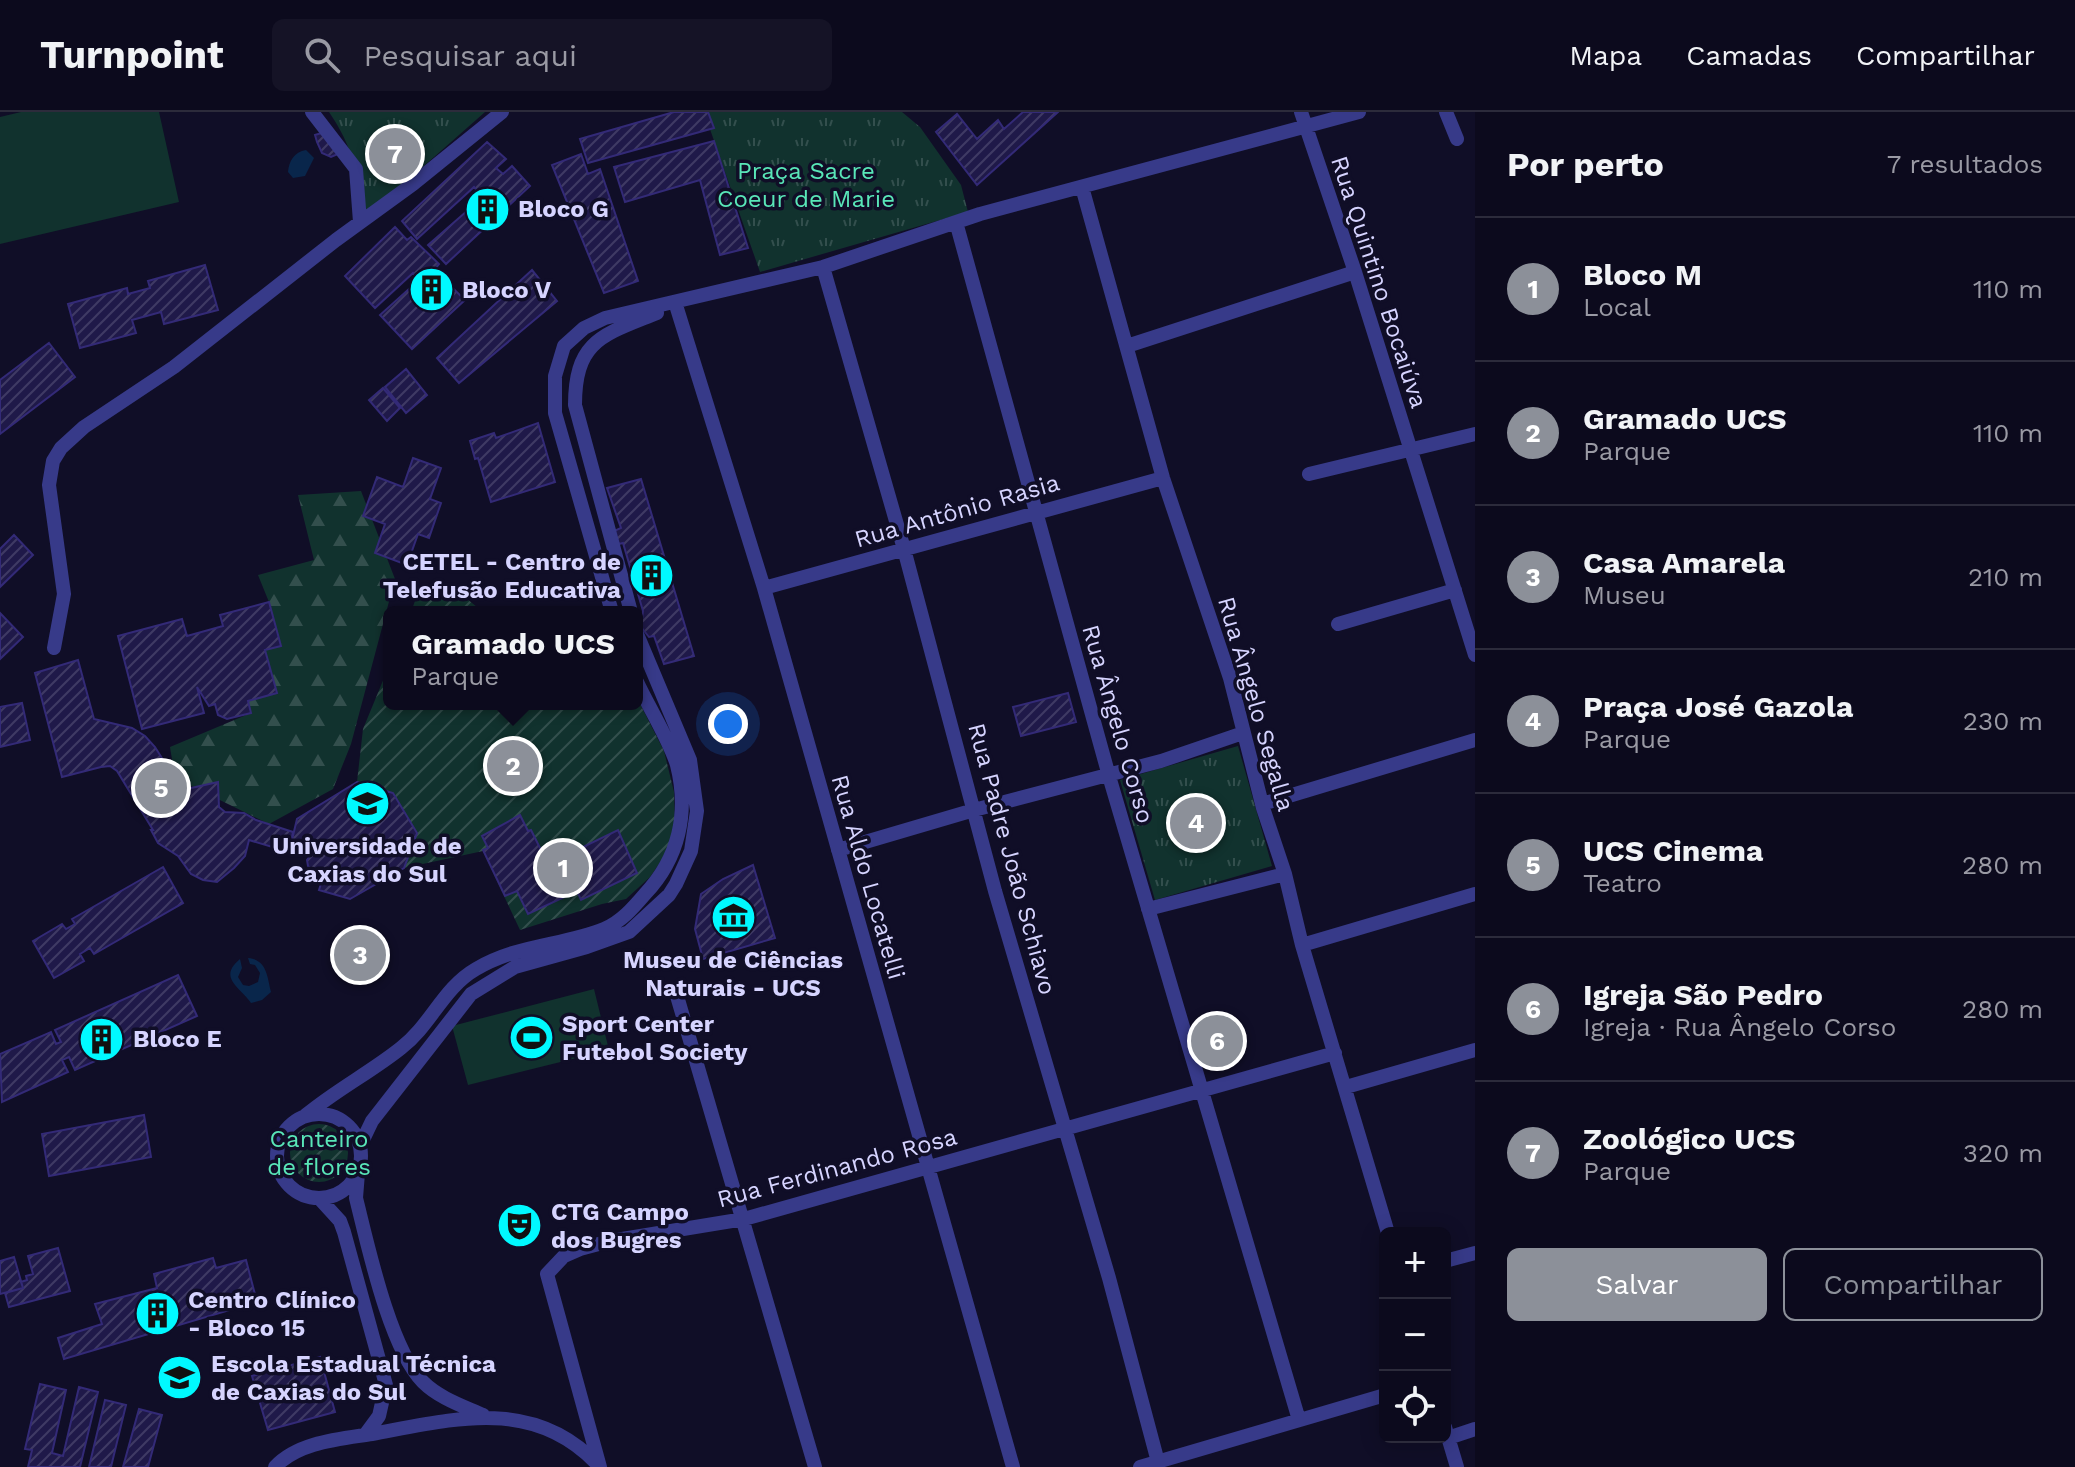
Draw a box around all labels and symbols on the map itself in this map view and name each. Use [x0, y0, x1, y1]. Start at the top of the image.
pin: 7 [369, 124, 421, 184]
street label: Rua Quintino Bocaiúva [1325, 152, 1433, 412]
park label: Praça Sacre Coeur de Marie [717, 157, 895, 213]
building icon: Bloco G [463, 185, 511, 233]
place label: Bloco G [518, 195, 609, 223]
building icon: Bloco V [407, 266, 455, 314]
place label: Bloco V [462, 276, 552, 304]
street label: Rua Antônio Rasia [851, 468, 1063, 554]
place label: CETEL - Centro de Telefusão Educativa [383, 548, 621, 604]
building icon: CETEL - Centro de Telefusão Educativa [628, 552, 676, 600]
street label: Rua Ângelo Segalla [1212, 594, 1300, 814]
street label: Rua Ângelo Corso [1076, 622, 1160, 826]
your location [708, 704, 748, 744]
street label: Rua Padre João Schiavo [962, 720, 1062, 998]
pin: 2 [487, 736, 539, 796]
pin: 5 [135, 758, 187, 818]
street label: Rua Aldo Locatelli [825, 771, 911, 983]
school or university icon: Universidade de Caxias do Sul [343, 780, 391, 828]
pin: 4 [1170, 793, 1222, 853]
place label: Universidade de Caxias do Sul [272, 832, 462, 888]
pin: 1 [537, 838, 589, 898]
museum icon: Museu de Ciências Naturais - UCS [709, 894, 757, 942]
pin: 3 [334, 925, 386, 985]
place label: Museu de Ciências Naturais - UCS [623, 946, 843, 1002]
place label: Sport Center Futebol Society [562, 1010, 748, 1066]
pin: 6 [1191, 1011, 1243, 1071]
sports icon: Sport Center Futebol Society [507, 1014, 555, 1062]
building icon: Bloco E [78, 1015, 126, 1063]
place label: Bloco E [133, 1025, 222, 1053]
street label: Rua Ferdinando Rosa [714, 1123, 960, 1213]
park label: Canteiro de flores [267, 1125, 371, 1181]
place label: CTG Campo dos Bugres [551, 1198, 689, 1254]
theatre icon: CTG Campo dos Bugres [496, 1202, 544, 1250]
place label: Centro Clínico - Bloco 15 [188, 1286, 356, 1342]
building icon: Centro Clínico - Bloco 15 [133, 1290, 181, 1338]
place label: Escola Estadual Técnica de Caxias do Sul [211, 1350, 496, 1406]
school or university icon: Escola Estadual Técnica de Caxias do Sul [156, 1354, 204, 1402]

